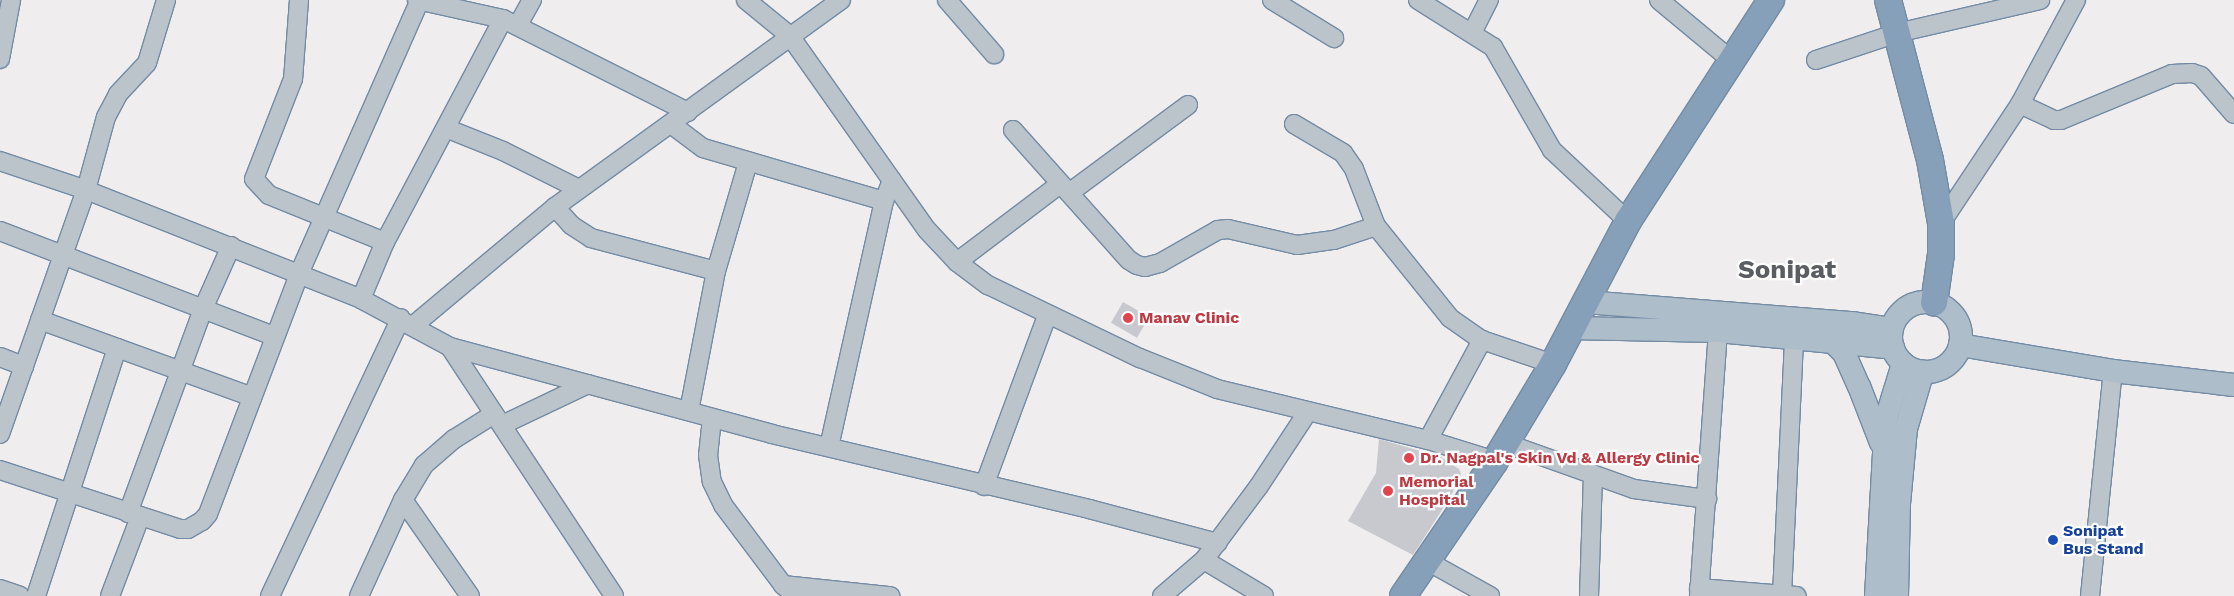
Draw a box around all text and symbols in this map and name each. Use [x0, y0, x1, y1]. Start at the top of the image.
district label: Sonipat [1738, 254, 1836, 286]
place label: Manav Clinic [1139, 308, 1240, 328]
marker: Manav Clinic [1121, 311, 1135, 325]
place label: Dr. Nagpal's Skin Vd & Allergy Clinic [1420, 448, 1701, 468]
marker: Dr. Nagpal's Skin Vd & Allergy Clinic [1402, 451, 1416, 465]
place label: Memorial Hospital [1399, 472, 1473, 510]
marker: Memorial Hospital [1381, 484, 1395, 498]
place label: Sonipat Bus Stand [2063, 521, 2144, 559]
marker: Sonipat Bus Stand [2047, 534, 2059, 546]

